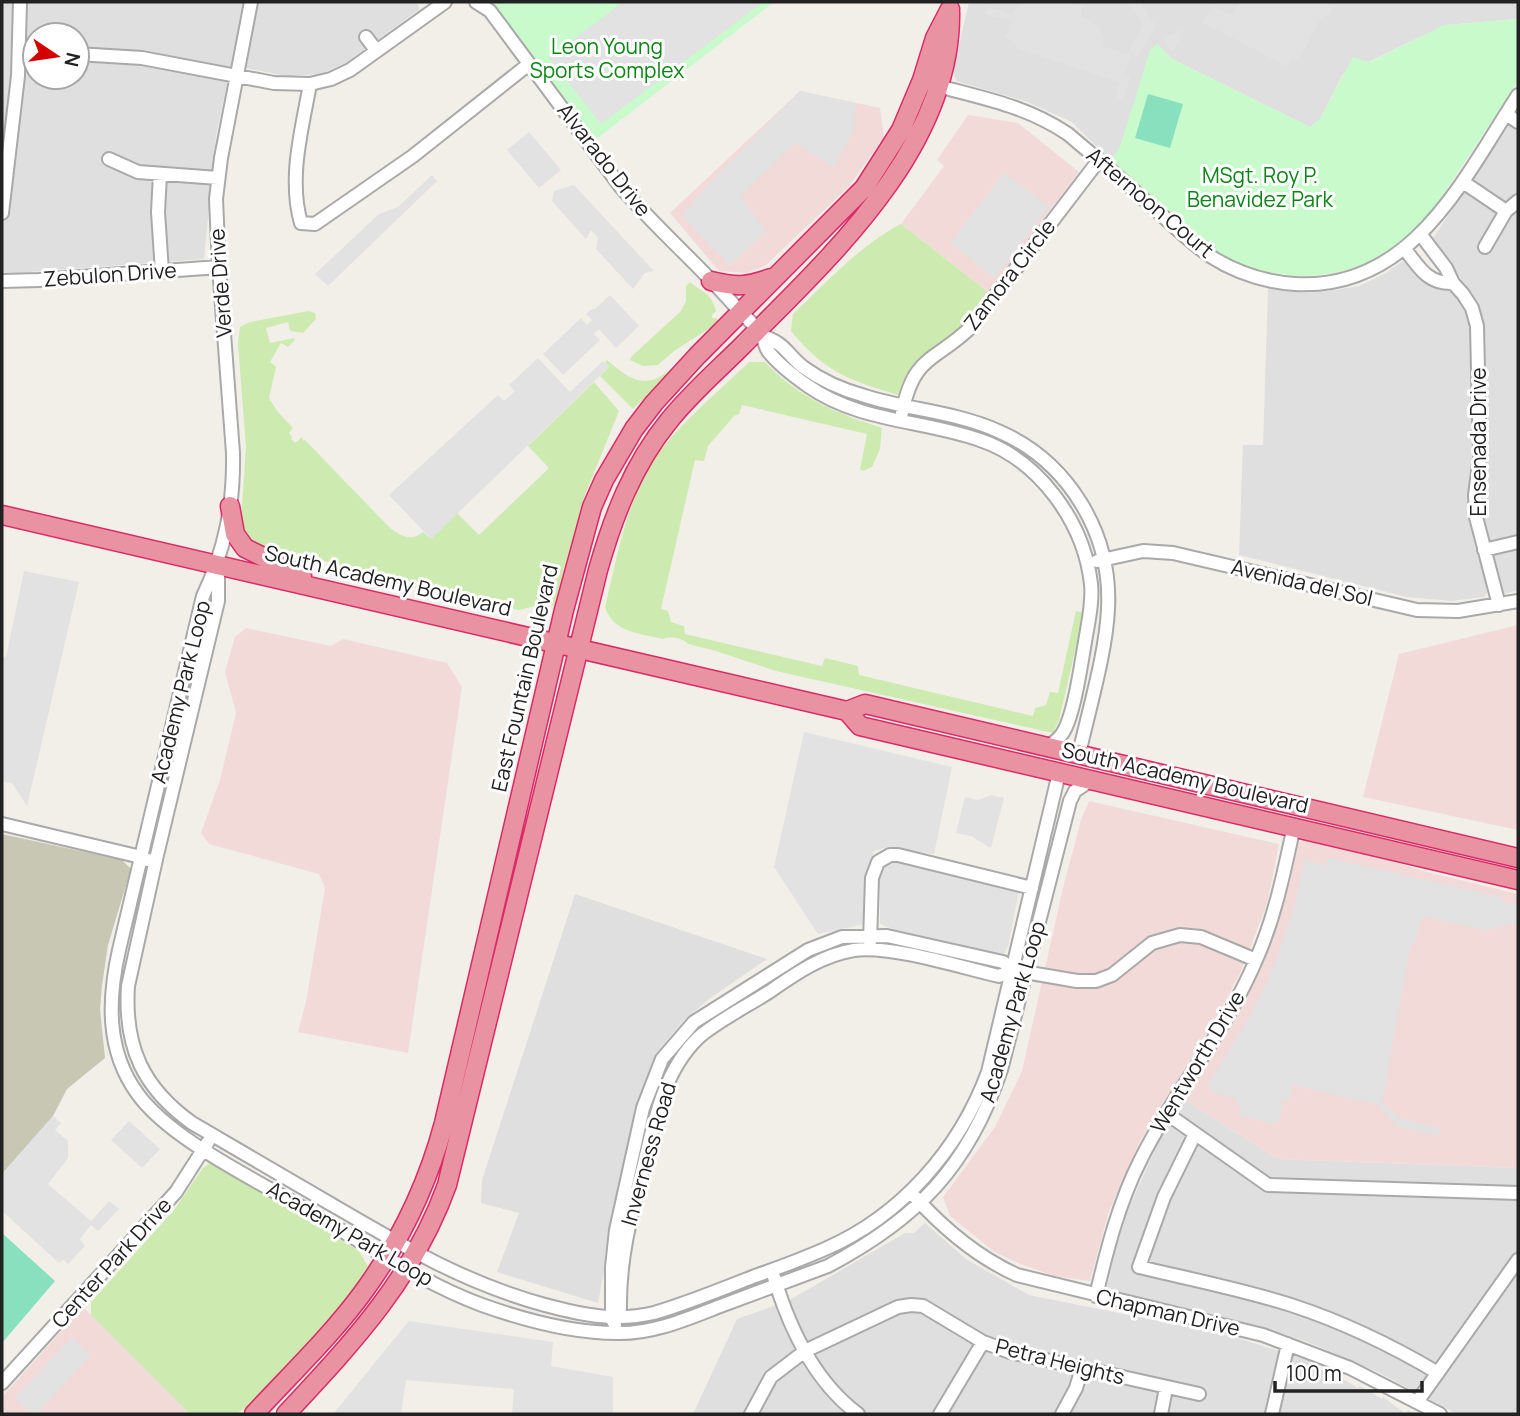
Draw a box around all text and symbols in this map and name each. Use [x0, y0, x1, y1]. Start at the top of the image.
north arrow [21, 21, 91, 91]
park label: Leon Young Sports Complex [530, 32, 684, 84]
text: N [58, 50, 87, 69]
street label: Alvarado Drive [552, 97, 658, 222]
street label: Afternoon Court [1081, 141, 1220, 264]
park label: MSgt. Roy P. Benavidez Park [1187, 161, 1334, 213]
street label: Zamora Circle [957, 213, 1061, 336]
street label: Verde Drive [202, 228, 238, 338]
street label: Zebulon Drive [43, 255, 177, 293]
street label: Ensenada Drive [1464, 368, 1492, 516]
street label: South Academy Boulevard [262, 538, 514, 622]
street label: Avenida del Sol [1229, 552, 1376, 612]
street label: East Fountain Boulevard [484, 561, 564, 794]
street label: Academy Park Loop [144, 597, 216, 786]
street label: South Academy Boulevard [1059, 735, 1311, 819]
street label: Academy Park Loop [973, 918, 1051, 1106]
street label: Wentworth Drive [1144, 985, 1251, 1138]
street label: Inverness Road [614, 1079, 682, 1229]
street label: Academy Park Loop [262, 1174, 439, 1292]
street label: Center Park Drive [45, 1191, 177, 1334]
street label: Chapman Drive [1094, 1282, 1243, 1342]
street label: Petra Heights [993, 1331, 1128, 1391]
scale bar [1275, 1350, 1422, 1394]
text: 100 m [1286, 1359, 1342, 1387]

